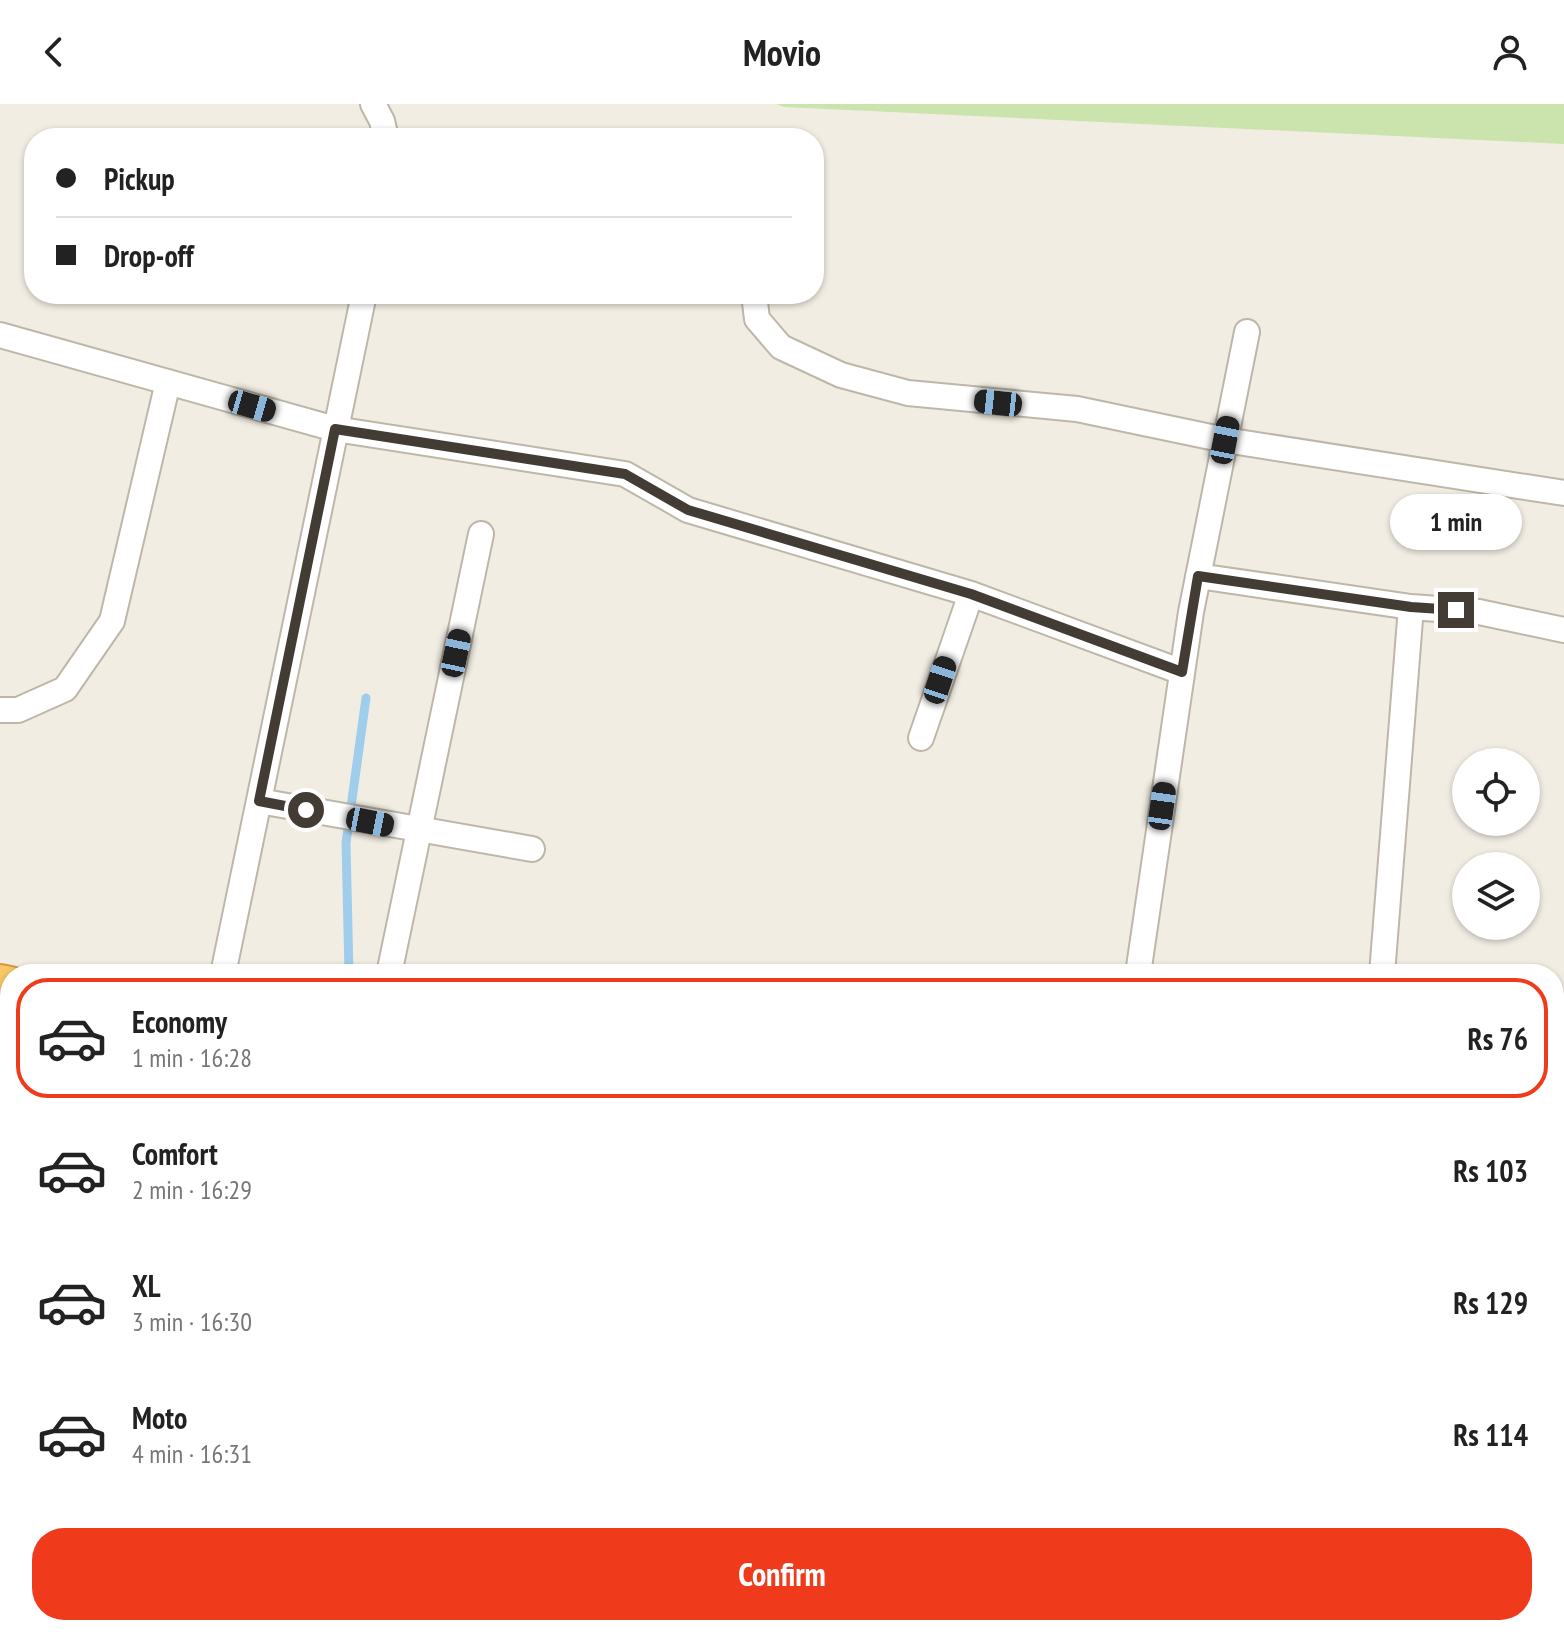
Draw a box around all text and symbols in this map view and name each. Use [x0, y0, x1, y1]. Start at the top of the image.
text: Movio [743, 29, 821, 76]
icon: back [32, 30, 76, 74]
icon: person [1488, 30, 1532, 74]
text: Pickup [104, 159, 175, 198]
text: Drop-off [104, 236, 194, 275]
car [226, 388, 278, 424]
car [973, 389, 1023, 417]
car [1209, 414, 1241, 466]
callout: 1 min [1390, 494, 1522, 550]
text: 1 min [1430, 505, 1482, 538]
route end [1438, 592, 1474, 628]
car [439, 627, 473, 679]
car [921, 653, 959, 707]
map controls [1452, 748, 1540, 940]
button: locate [1452, 748, 1540, 836]
car [1147, 781, 1177, 831]
route start [288, 792, 324, 828]
car [344, 806, 396, 838]
button: layers [1452, 852, 1540, 940]
icon: car [36, 1002, 108, 1074]
text: Economy [132, 1002, 227, 1041]
text: Rs 76 [1468, 1019, 1528, 1058]
text: 1 min · 16:28 [132, 1041, 252, 1074]
icon: car [36, 1134, 108, 1206]
text: Comfort [132, 1134, 218, 1173]
text: Rs 103 [1453, 1151, 1528, 1190]
text: 2 min · 16:29 [132, 1173, 252, 1206]
icon: car [36, 1266, 108, 1338]
text: XL [132, 1266, 161, 1305]
text: Rs 129 [1453, 1283, 1528, 1322]
text: 3 min · 16:30 [132, 1305, 252, 1338]
icon: car [36, 1398, 108, 1470]
text: Moto [132, 1398, 187, 1437]
text: Rs 114 [1453, 1415, 1528, 1454]
text: 4 min · 16:31 [132, 1437, 252, 1470]
button: Confirm [32, 1528, 1532, 1620]

